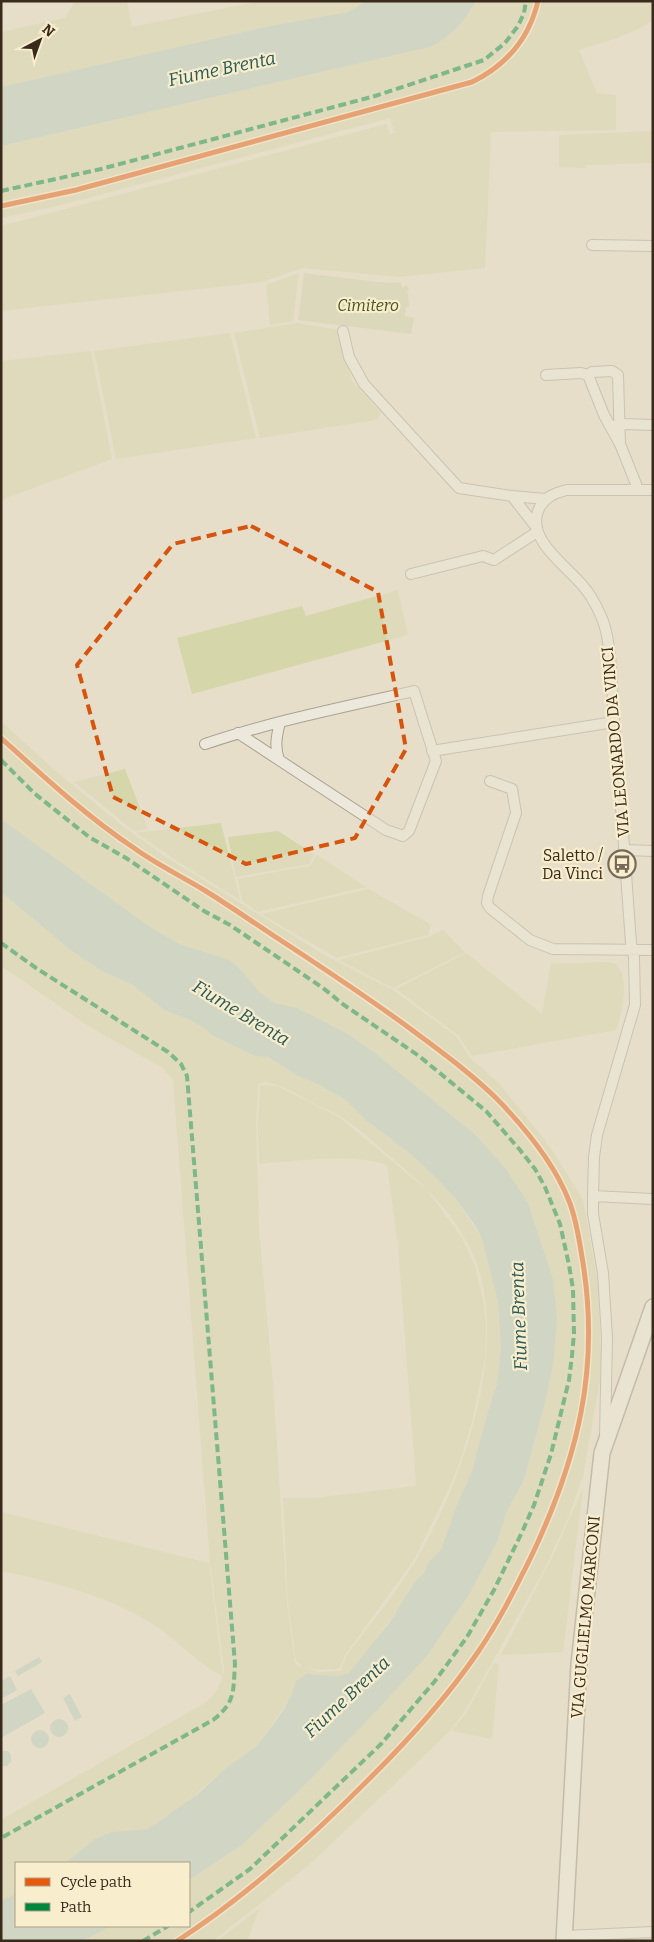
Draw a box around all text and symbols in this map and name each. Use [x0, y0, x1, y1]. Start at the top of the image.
north arrow [15, 15, 65, 65]
text: N [39, 21, 58, 41]
water label: Fiume Brenta [166, 47, 278, 91]
park label: Cimitero [337, 296, 399, 315]
street label: VIA LEONARDO DA VINCI [598, 646, 633, 838]
place label: Saletto / Da Vinci [542, 846, 604, 883]
bus stop icon: Saletto / Da Vinci [607, 849, 637, 879]
water label: Fiume Brenta [189, 975, 293, 1051]
water label: Fiume Brenta [506, 1261, 532, 1371]
street label: VIA GUGLIELMO MARCONI [567, 1515, 604, 1719]
water label: Fiume Brenta [300, 1652, 394, 1742]
legend [15, 1862, 190, 1927]
text: Cycle path [60, 1873, 132, 1891]
text: Path [60, 1898, 92, 1916]

